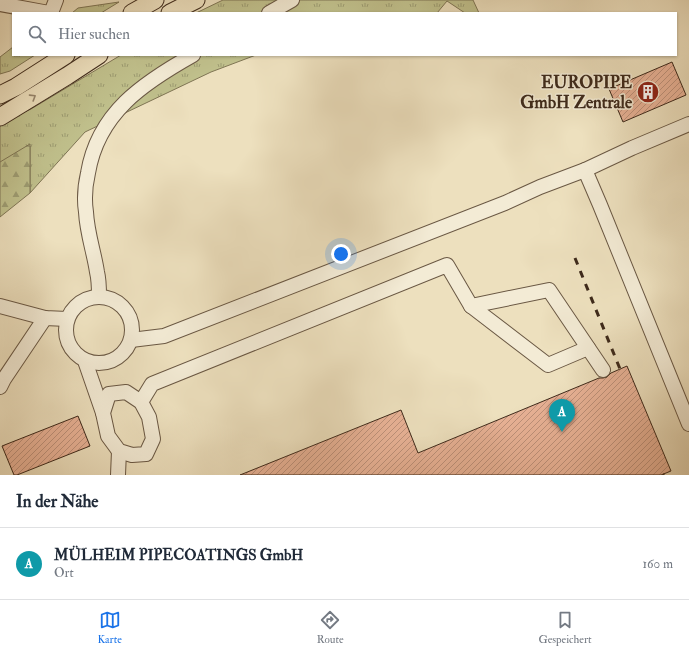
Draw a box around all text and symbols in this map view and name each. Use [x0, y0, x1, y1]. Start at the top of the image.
search box [12, 12, 677, 56]
icon: search [26, 23, 48, 45]
text: Hier suchen [58, 25, 130, 44]
place label: EUROPIPE GmbH Zentrale [520, 72, 633, 113]
building icon: EUROPIPE GmbH Zentrale [635, 79, 661, 105]
one-way arrow [29, 94, 36, 101]
your location [331, 244, 351, 264]
pin: A [549, 399, 575, 432]
text: In der Nähe [16, 491, 98, 512]
text: MÜLHEIM PIPECOATINGS GmbH [54, 546, 303, 565]
text: A [25, 556, 33, 572]
text: 160 m [642, 556, 673, 572]
text: Ort [54, 565, 74, 581]
tab: Karte [97, 609, 122, 646]
tab: Route [317, 609, 344, 646]
tab: Gespeichert [538, 609, 592, 646]

